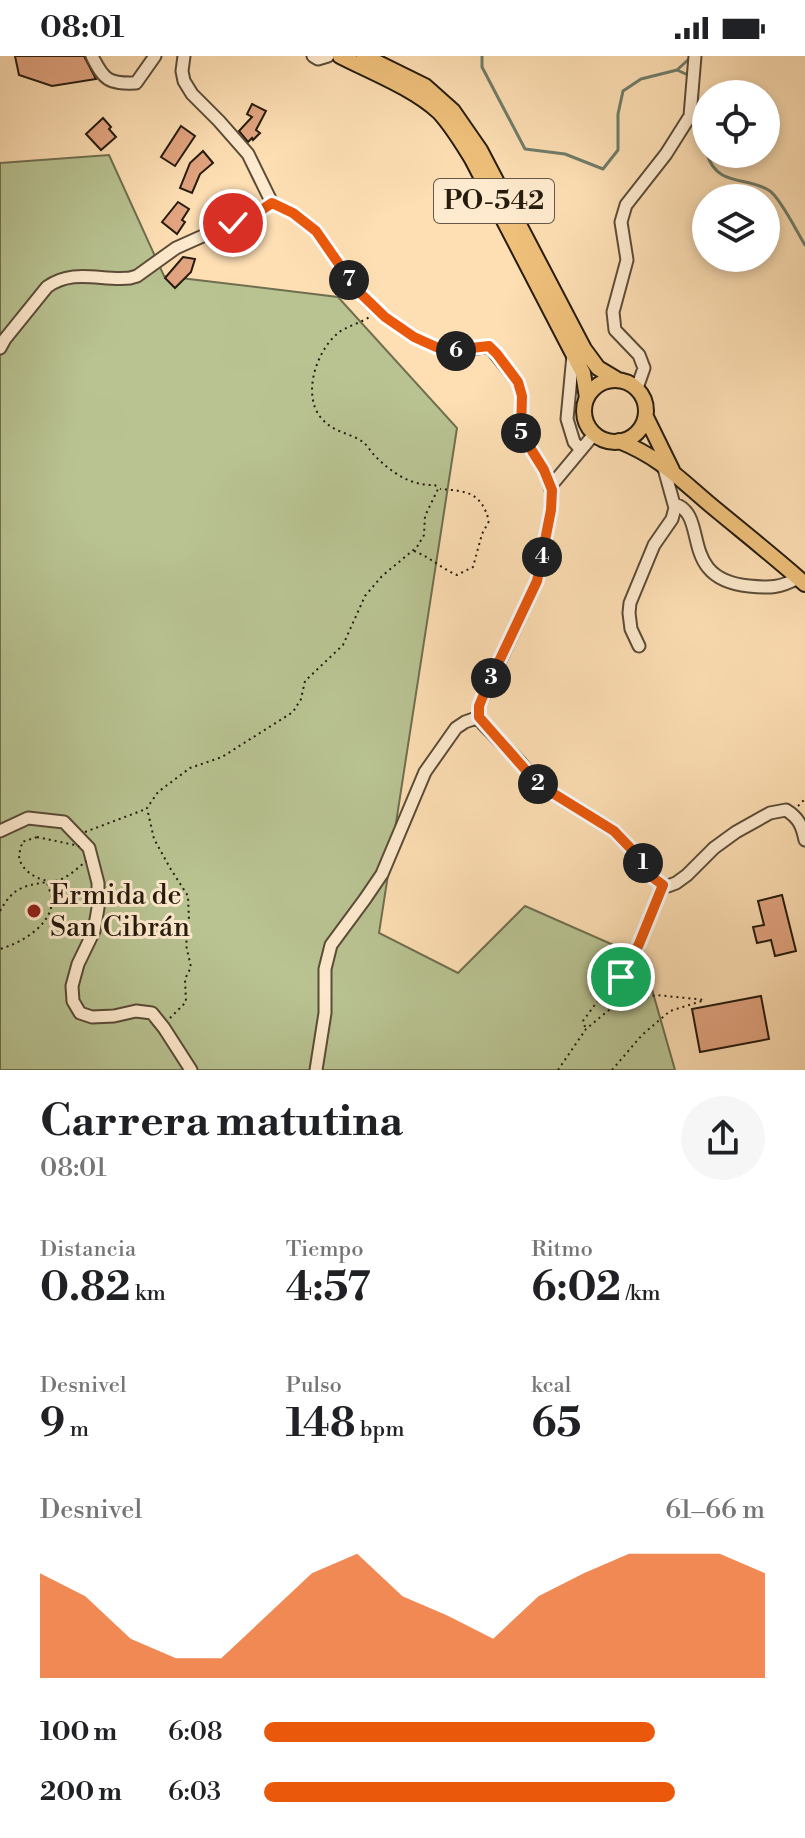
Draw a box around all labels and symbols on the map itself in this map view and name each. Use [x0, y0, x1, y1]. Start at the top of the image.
road number: PO-542 [434, 179, 554, 223]
pin [199, 189, 267, 257]
pin: 7 [329, 260, 369, 300]
pin: 6 [436, 331, 476, 371]
pin: 5 [501, 413, 541, 453]
pin: 4 [522, 537, 562, 577]
pin: 3 [471, 658, 511, 698]
pin: 2 [518, 764, 558, 804]
pin: 1 [623, 843, 663, 883]
place label: Ermida de San Cibrán [50, 878, 190, 945]
marker: Ermida de San Cibrán [25, 902, 43, 920]
pin [587, 943, 655, 1011]

